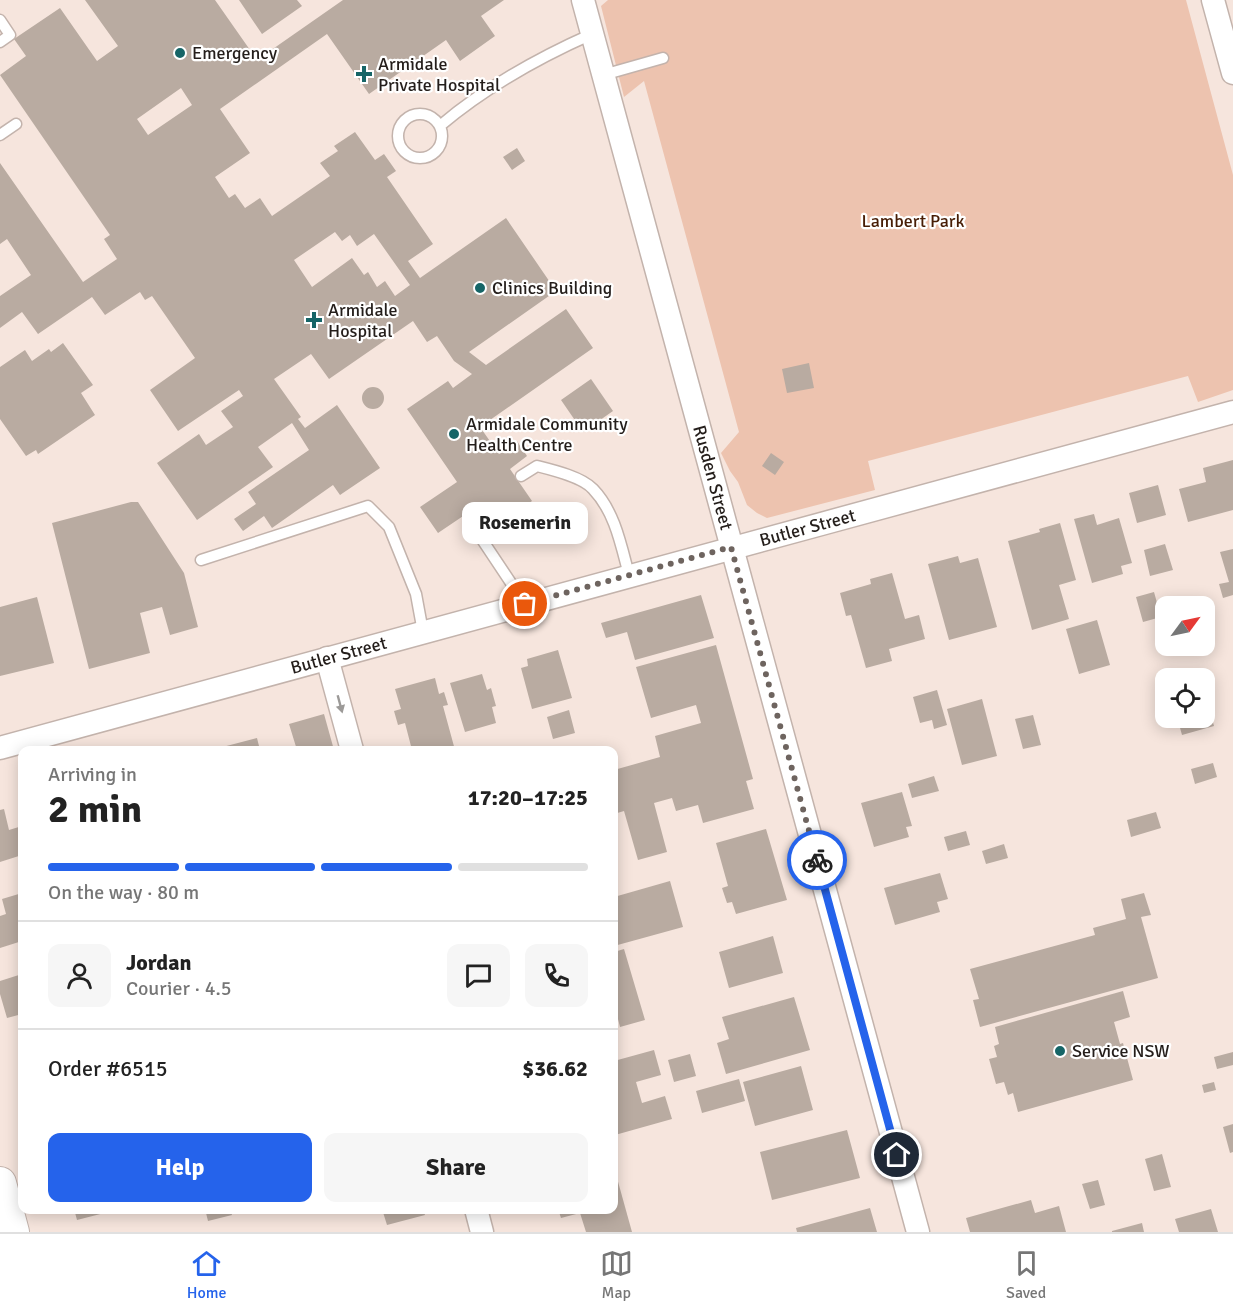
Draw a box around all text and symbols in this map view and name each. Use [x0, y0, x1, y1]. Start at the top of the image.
place label: Emergency [192, 42, 278, 64]
marker: Emergency [173, 46, 187, 60]
place label: Armidale Private Hospital [378, 53, 500, 96]
marker: Armidale Private Hospital [355, 65, 373, 83]
park label: Lambert Park [861, 210, 965, 232]
place label: Clinics Building [492, 277, 612, 299]
marker: Clinics Building [473, 281, 487, 295]
place label: Armidale Hospital [328, 299, 398, 342]
marker: Armidale Hospital [305, 311, 323, 329]
place label: Armidale Community Health Centre [466, 413, 628, 456]
street label: Rusden Street [688, 423, 738, 532]
marker: Armidale Community Health Centre [447, 427, 461, 441]
callout: Rosemerin [462, 502, 588, 544]
street label: Butler Street [757, 504, 858, 551]
text: Rosemerin [479, 510, 571, 535]
pin [499, 578, 550, 629]
icon: bag [508, 587, 541, 620]
north arrow [1155, 596, 1215, 656]
map controls [1155, 596, 1215, 728]
street label: Butler Street [288, 632, 389, 679]
button: locate [1155, 668, 1215, 728]
one-way arrow [336, 695, 345, 713]
text: Arriving in [48, 762, 137, 787]
text: 17:20–17:25 [468, 784, 588, 811]
text: 2 min [48, 785, 142, 833]
courier [787, 830, 847, 890]
icon: bike [801, 844, 834, 877]
text: On the way · 80 m [48, 880, 199, 905]
button: person [48, 944, 111, 1007]
button: chat [447, 944, 510, 1007]
button: phone [525, 944, 588, 1007]
text: Jordan [126, 949, 192, 976]
text: Courier · 4.5 [126, 976, 232, 1001]
place label: Service NSW [1072, 1040, 1170, 1062]
marker: Service NSW [1053, 1044, 1067, 1058]
text: Order #6515 [48, 1055, 168, 1082]
text: $36.62 [522, 1055, 588, 1082]
pin [871, 1129, 922, 1180]
button: Help [48, 1133, 312, 1202]
button: Share [324, 1133, 588, 1202]
icon: home [880, 1138, 913, 1171]
tab: Home [187, 1247, 227, 1303]
tab: Map [600, 1247, 633, 1303]
tab: Saved [1006, 1247, 1046, 1303]

